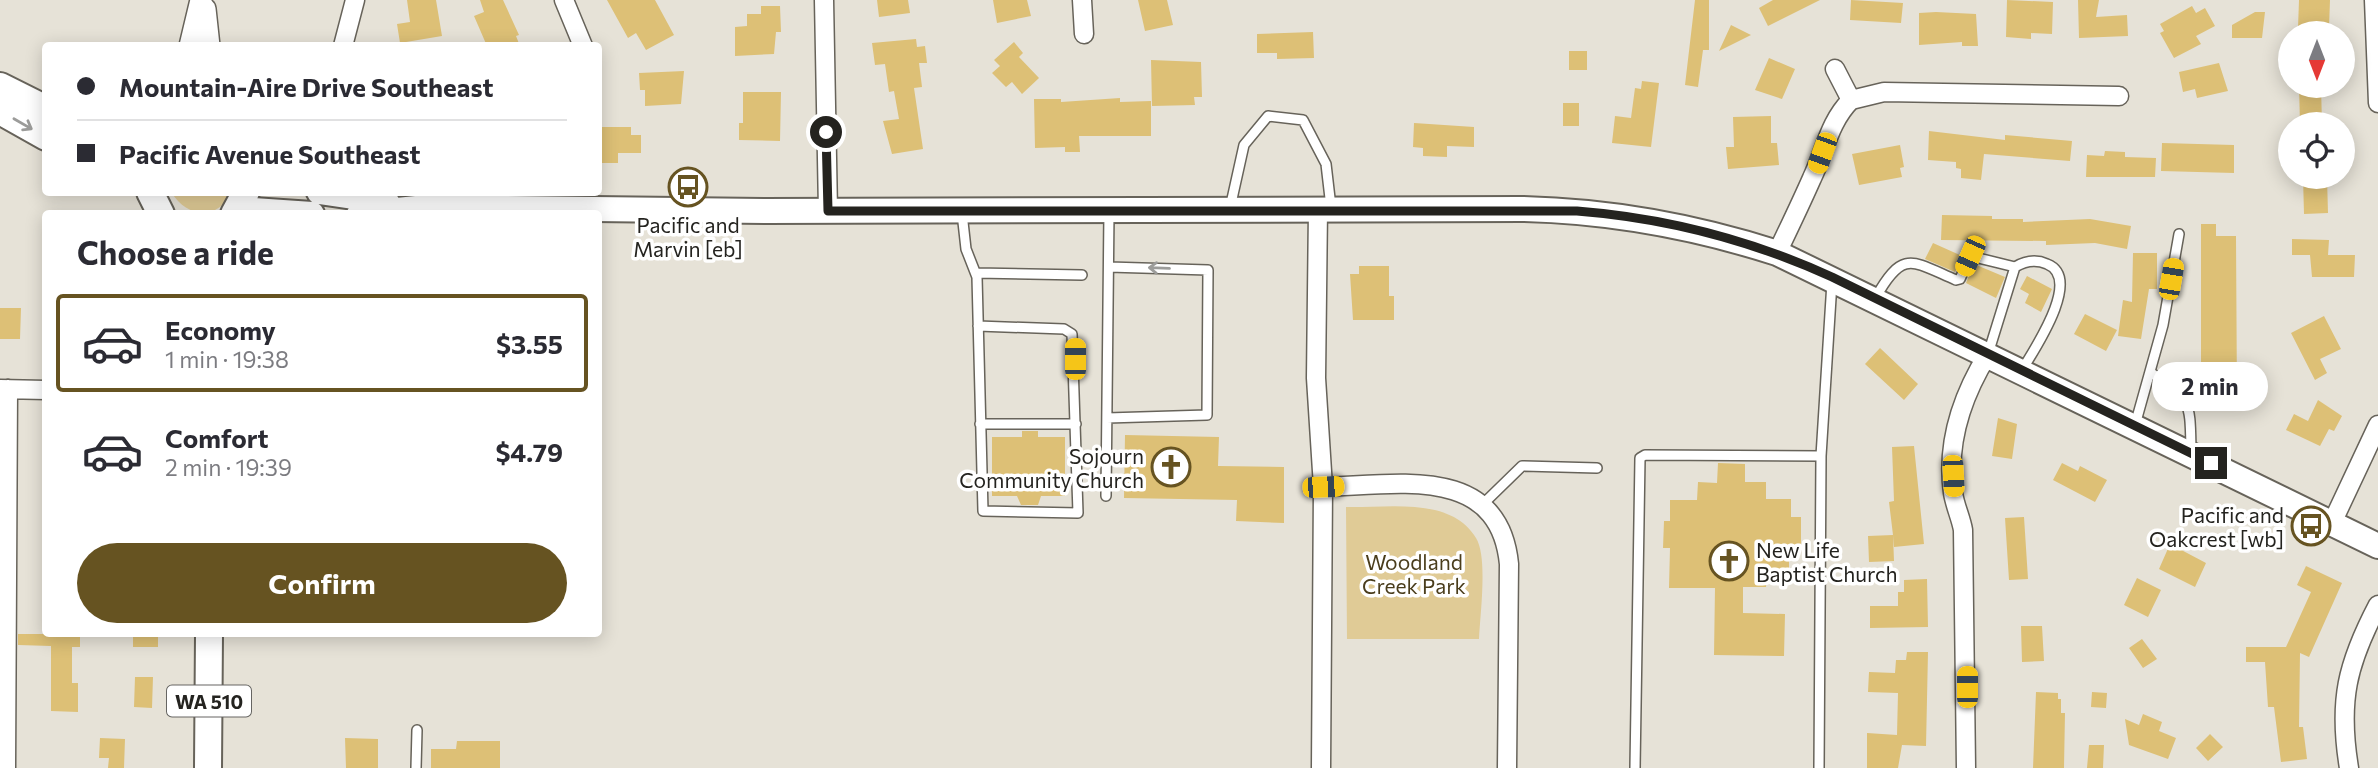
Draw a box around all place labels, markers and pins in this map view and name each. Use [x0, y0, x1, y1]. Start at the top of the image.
bus stop icon: Pacific and Marvin [eb] [667, 166, 709, 208]
place label: Pacific and Marvin [eb] [633, 212, 743, 261]
place label: Sojourn Community Church [959, 443, 1144, 492]
church icon: Sojourn Community Church [1150, 446, 1192, 488]
place label: Pacific and Oakcrest [wb] [2149, 502, 2284, 551]
bus stop icon: Pacific and Oakcrest [wb] [2290, 505, 2332, 547]
place label: New Life Baptist Church [1756, 537, 1898, 586]
church icon: New Life Baptist Church [1708, 540, 1750, 582]

